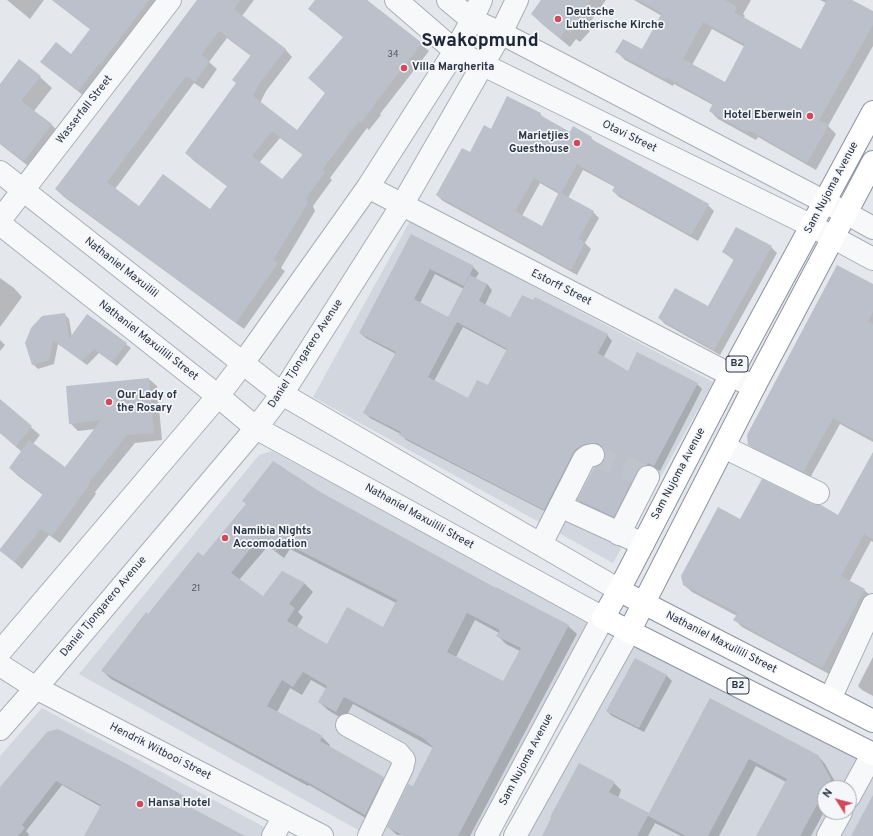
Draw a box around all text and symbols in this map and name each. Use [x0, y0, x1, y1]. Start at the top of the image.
place label: Deutsche Lutherische Kirche [566, 6, 664, 32]
marker: Deutsche Lutherische Kirche [553, 14, 563, 24]
district label: Swakopmund [421, 31, 539, 53]
house number: 34 [387, 50, 399, 60]
place label: Villa Margherita [412, 61, 494, 75]
marker: Villa Margherita [399, 63, 409, 73]
street label: Wasserfall Street [54, 73, 116, 147]
place label: Hotel Eberwein [724, 109, 802, 123]
marker: Hotel Eberwein [805, 111, 815, 121]
street label: Otavi Street [600, 118, 658, 156]
place label: Marietjies Guesthouse [509, 130, 569, 156]
marker: Marietjies Guesthouse [572, 138, 582, 148]
street label: Sam Nujoma Avenue [802, 140, 862, 236]
street label: Nathaniel Maxuilili [82, 235, 160, 301]
street label: Estorff Street [529, 267, 593, 309]
street label: Daniel Tjongarero Avenue [266, 297, 346, 411]
street label: Nathaniel Maxuilili Street [96, 298, 200, 384]
road number: B2 [726, 356, 748, 372]
place label: Our Lady of the Rosary [117, 389, 177, 415]
marker: Our Lady of the Rosary [104, 397, 114, 407]
street label: Sam Nujoma Avenue [649, 426, 709, 522]
street label: Nathaniel Maxuilili Street [362, 481, 476, 553]
place label: Namibia Nights Accomodation [233, 525, 312, 551]
marker: Namibia Nights Accomodation [220, 533, 230, 543]
street label: Daniel Tjongarero Avenue [58, 554, 150, 660]
house number: 21 [192, 584, 200, 594]
street label: Nathaniel Maxuilili Street [663, 609, 779, 677]
road number: B2 [727, 678, 749, 694]
street label: Sam Nujoma Avenue [497, 712, 557, 808]
street label: Hendrik Witbooi Street [107, 721, 213, 783]
north arrow [817, 780, 857, 820]
text: N [820, 786, 836, 801]
place label: Hansa Hotel [148, 797, 210, 811]
marker: Hansa Hotel [135, 799, 145, 809]

